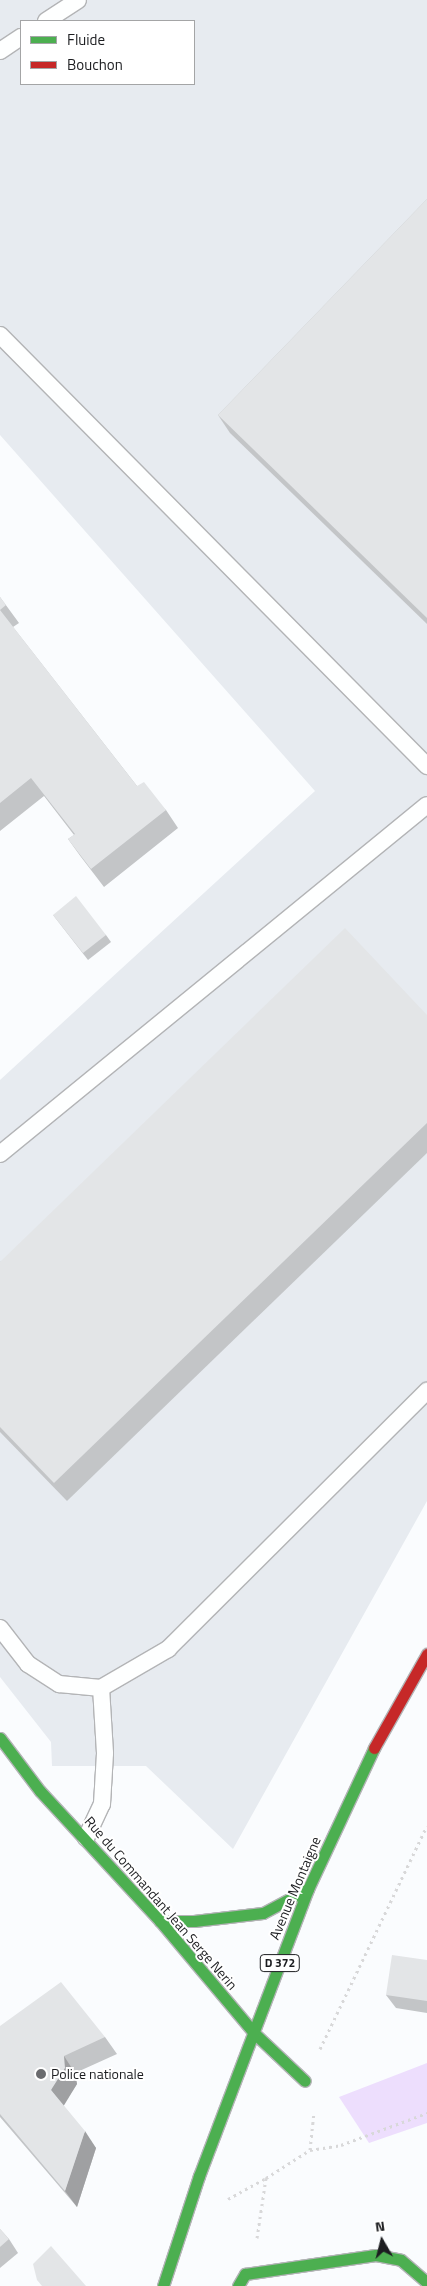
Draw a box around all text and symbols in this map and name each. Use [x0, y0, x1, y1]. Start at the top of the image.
legend [20, 20, 195, 85]
text: Fluide [67, 28, 105, 51]
text: Bouchon [67, 53, 123, 76]
street label: Rue du Commandant Jean Serge Nerin [81, 1813, 241, 1993]
street label: Avenue Montaigne [266, 1834, 324, 1942]
road number: D 372 [259, 1954, 301, 1972]
place label: Police nationale [51, 2066, 144, 2082]
marker: Police nationale [35, 2068, 47, 2080]
text: N [374, 2215, 386, 2237]
north arrow [357, 2216, 407, 2266]

